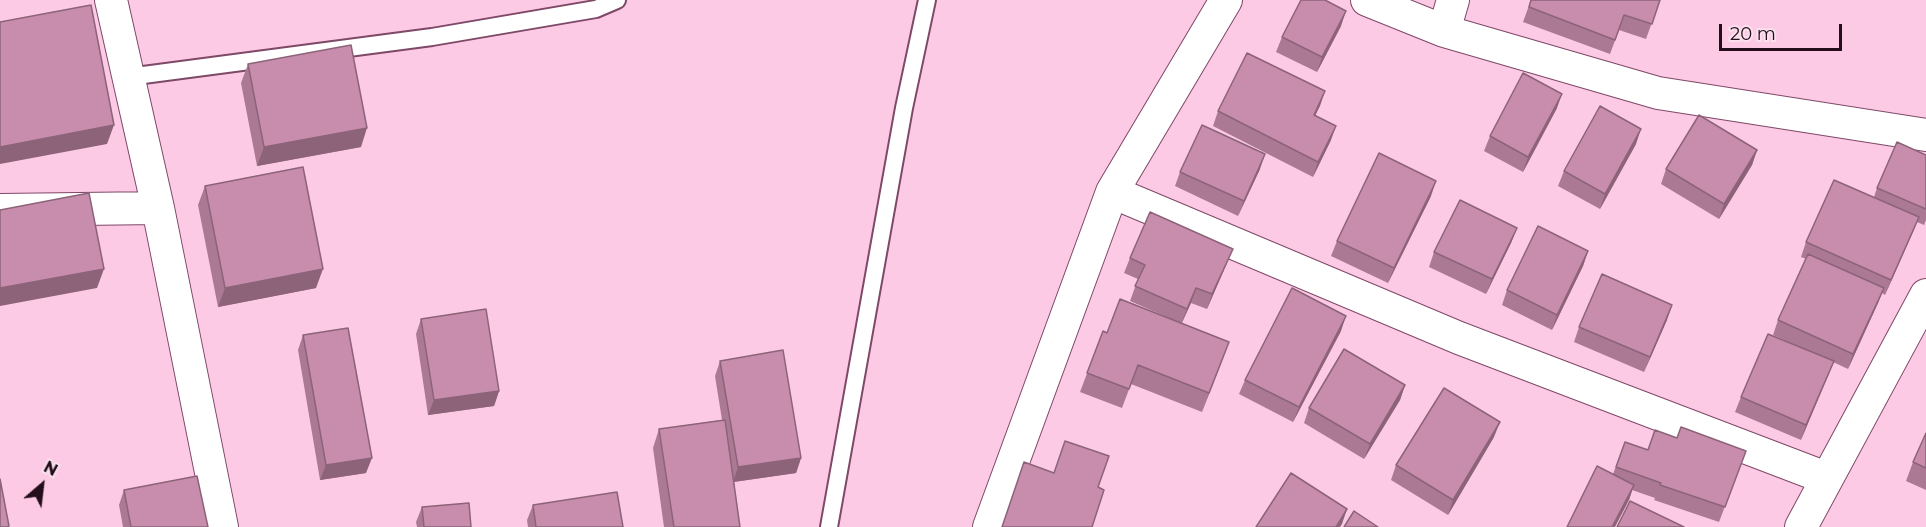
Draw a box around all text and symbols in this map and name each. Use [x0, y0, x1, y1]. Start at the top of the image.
scale bar [1722, 12, 1845, 50]
text: 20 m [1730, 23, 1776, 45]
north arrow [12, 455, 72, 515]
text: N [41, 457, 61, 480]

